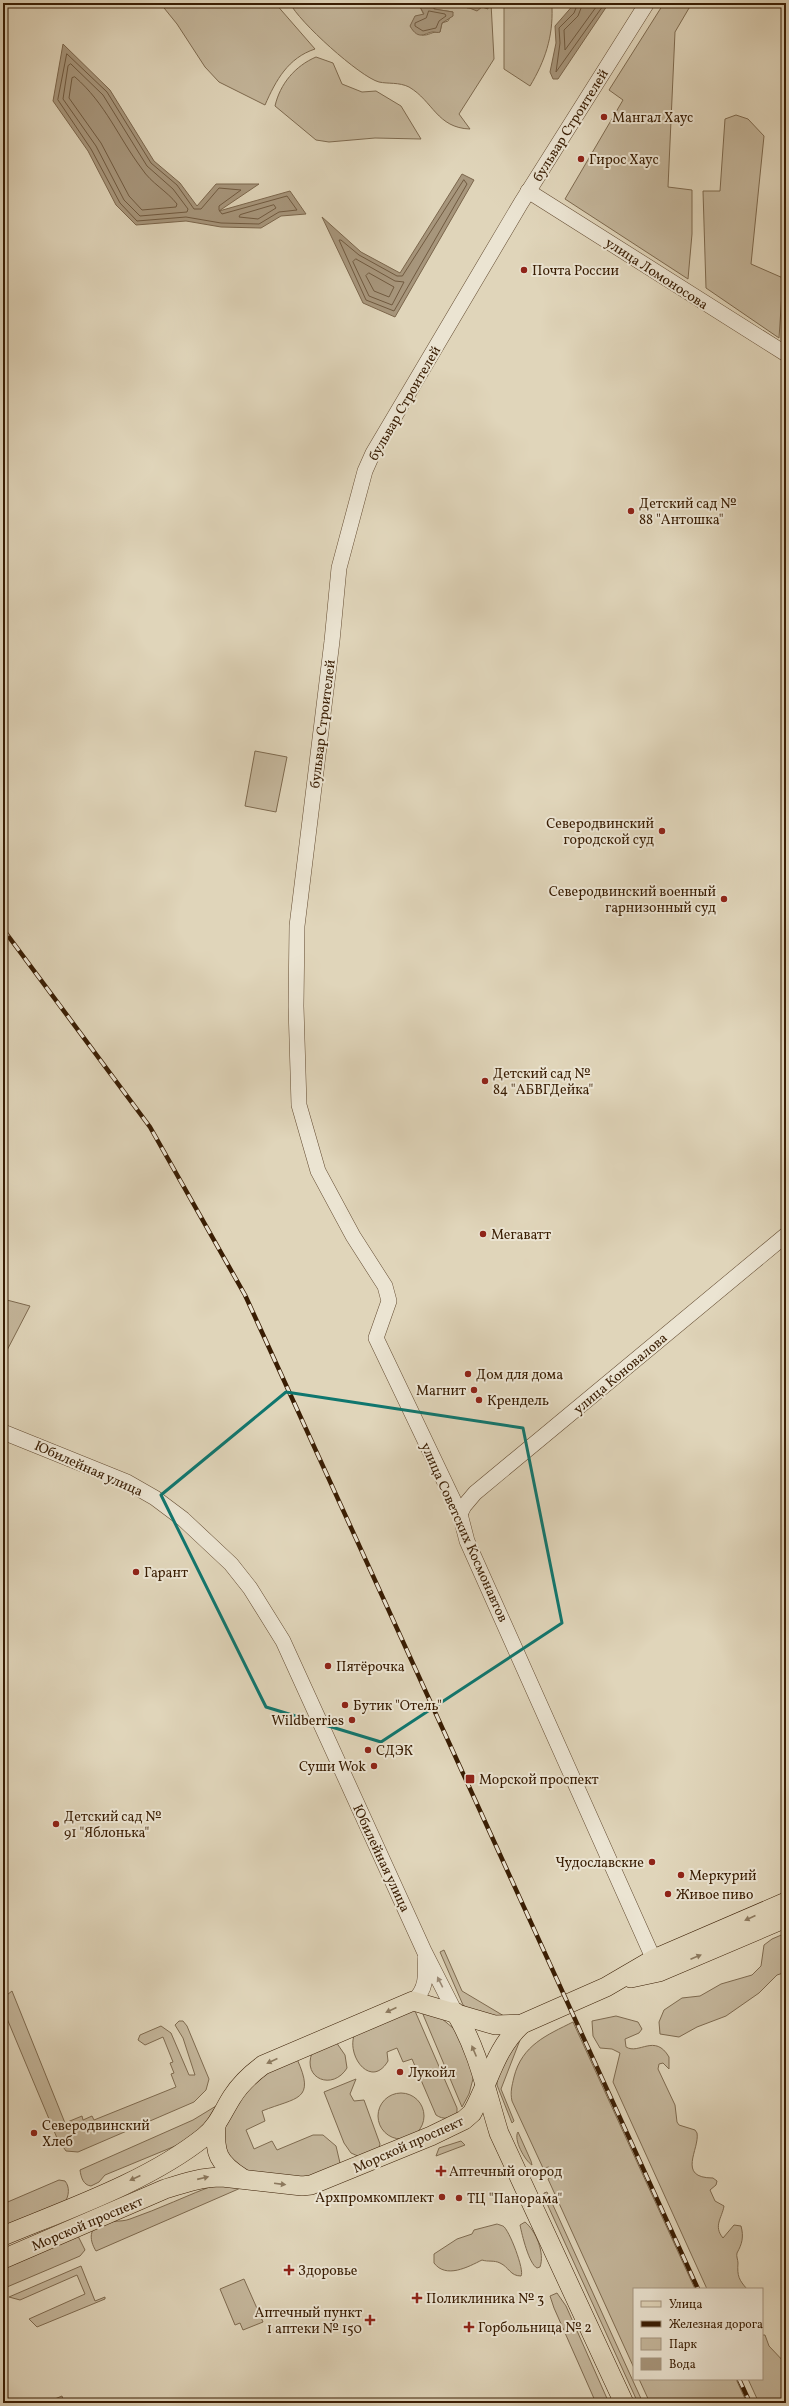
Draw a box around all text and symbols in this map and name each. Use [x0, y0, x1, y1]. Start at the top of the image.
street label: бульвар Строителей [529, 66, 614, 186]
place label: Мангал Хаус [612, 109, 693, 128]
marker: Мангал Хаус [599, 112, 609, 122]
place label: Гирос Хаус [589, 151, 659, 170]
marker: Гирос Хаус [576, 154, 586, 164]
street label: улица Ломоносова [601, 234, 711, 315]
place label: Почта России [532, 262, 619, 281]
marker: Почта России [519, 265, 529, 275]
street label: бульвар Строителей [365, 343, 446, 465]
place label: Детский сад № 88 "Антошка" [639, 495, 737, 530]
marker: Детский сад № 88 "Антошка" [626, 506, 636, 516]
street label: бульвар Строителей [306, 658, 341, 790]
place label: Северодвинский городской суд [546, 815, 654, 850]
marker: Северодвинский городской суд [657, 826, 667, 836]
place label: Северодвинский военный гарнизонный суд [549, 883, 716, 918]
marker: Северодвинский военный гарнизонный суд [719, 894, 729, 904]
place label: Детский сад № 84 "АБВГДейка" [493, 1065, 593, 1100]
marker: Детский сад № 84 "АБВГДейка" [480, 1076, 490, 1086]
place label: Мегаватт [491, 1226, 551, 1245]
marker: Мегаватт [478, 1229, 488, 1239]
street label: улица Коновалова [570, 1329, 672, 1419]
place label: Дом для дома [476, 1366, 563, 1385]
marker: Дом для дома [463, 1369, 473, 1379]
place label: Магнит [416, 1382, 466, 1401]
marker: Магнит [469, 1385, 479, 1395]
place label: Крендель [487, 1392, 549, 1411]
marker: Крендель [474, 1395, 484, 1405]
street label: Юбилейная улица [31, 1437, 146, 1502]
street label: улица Советских Космонавтов [415, 1440, 512, 1625]
place label: Гарант [144, 1564, 188, 1583]
marker: Гарант [131, 1567, 141, 1577]
place label: Пятёрочка [336, 1658, 405, 1677]
marker: Пятёрочка [323, 1661, 333, 1671]
place label: Бутик "Отель" [353, 1697, 442, 1716]
marker: Бутик "Отель" [340, 1700, 350, 1710]
place label: Wildberries [271, 1712, 344, 1731]
marker: Wildberries [347, 1715, 357, 1725]
place label: СДЭК [376, 1742, 414, 1761]
marker: СДЭК [363, 1745, 373, 1755]
place label: Суши Wok [299, 1758, 366, 1777]
marker: Суши Wok [369, 1761, 379, 1771]
place label: Морской проспект [479, 1771, 599, 1790]
marker: Морской проспект [464, 1773, 476, 1785]
street label: Юбилейная улица [347, 1802, 414, 1916]
place label: Детский сад № 91 "Яблонька" [64, 1808, 162, 1843]
marker: Детский сад № 91 "Яблонька" [51, 1819, 61, 1829]
place label: Чудославские [555, 1854, 644, 1873]
marker: Чудославские [647, 1857, 657, 1867]
place label: Меркурий [689, 1867, 757, 1886]
marker: Меркурий [676, 1870, 686, 1880]
place label: Живое пиво [676, 1886, 753, 1905]
marker: Живое пиво [663, 1889, 673, 1899]
one-way arrow [745, 1915, 756, 1921]
one-way arrow [690, 1954, 702, 1960]
one-way arrow [437, 1977, 443, 1988]
one-way arrow [384, 2007, 396, 2013]
one-way arrow [471, 2044, 477, 2056]
one-way arrow [266, 2058, 277, 2064]
place label: Лукойл [408, 2064, 456, 2083]
marker: Лукойл [395, 2067, 405, 2077]
street label: Морской проспект [350, 2112, 467, 2178]
place label: Северодвинский Хлеб [42, 2117, 150, 2152]
marker: Северодвинский Хлеб [29, 2128, 39, 2138]
place label: Аптечный огород [449, 2163, 562, 2182]
marker: Аптечный огород [436, 2166, 446, 2176]
one-way arrow [129, 2175, 141, 2182]
one-way arrow [196, 2175, 209, 2181]
one-way arrow [274, 2180, 286, 2187]
place label: Архпромкомплект [315, 2189, 434, 2208]
place label: ТЦ "Панорама" [467, 2190, 562, 2209]
street label: Морской проспект [29, 2192, 146, 2257]
marker: Архпромкомплект [437, 2192, 447, 2202]
marker: ТЦ "Панорама" [454, 2193, 464, 2203]
place label: Здоровье [298, 2262, 358, 2281]
marker: Здоровье [283, 2264, 295, 2276]
legend [633, 2288, 763, 2380]
place label: Поликлиника № 3 [426, 2290, 544, 2309]
marker: Поликлиника № 3 [411, 2292, 423, 2304]
text: Улица [669, 2297, 702, 2313]
place label: Аптечный пункт 1 аптеки № 150 [255, 2304, 362, 2339]
marker: Аптечный пункт 1 аптеки № 150 [365, 2315, 375, 2325]
text: Железная дорога [669, 2317, 763, 2333]
place label: Горбольница № 2 [478, 2319, 592, 2338]
marker: Горбольница № 2 [463, 2321, 475, 2333]
text: Парк [669, 2337, 697, 2353]
text: Вода [669, 2357, 696, 2373]

